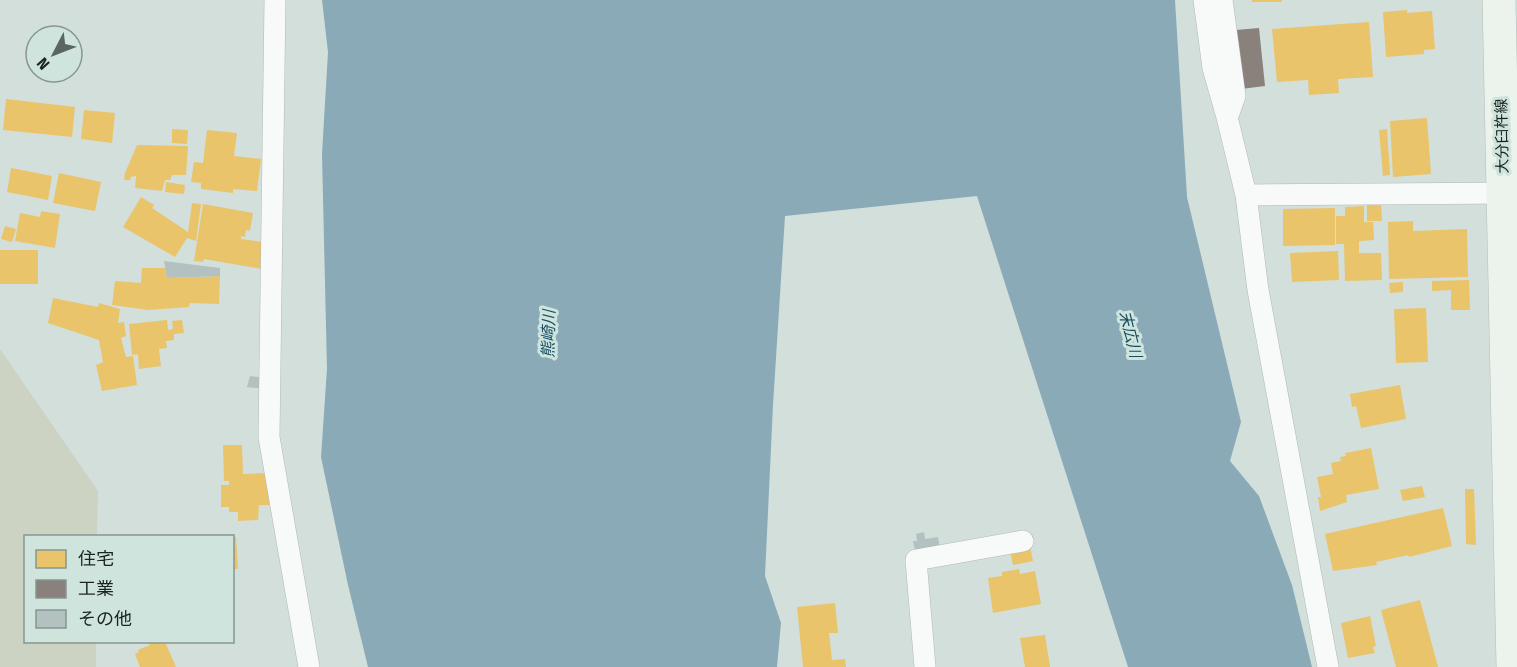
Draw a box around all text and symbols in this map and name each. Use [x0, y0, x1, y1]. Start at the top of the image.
north arrow [24, 24, 84, 84]
text: N [33, 54, 53, 74]
street label: 大分臼杵線 [1492, 98, 1512, 174]
water label: 熊崎川 [539, 308, 558, 358]
water label: 末広川 [1115, 309, 1146, 362]
legend [24, 535, 234, 643]
text: 住宅 [78, 548, 114, 570]
text: 工業 [78, 578, 114, 600]
text: その他 [78, 608, 132, 630]

